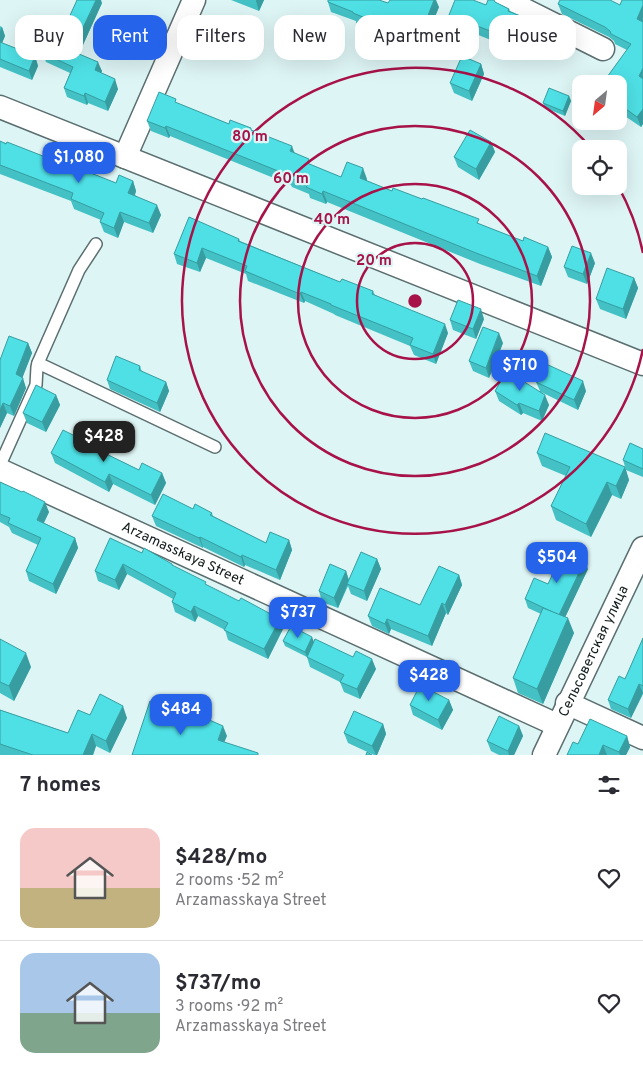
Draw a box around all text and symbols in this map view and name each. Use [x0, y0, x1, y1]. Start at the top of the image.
chip: Buy [15, 15, 83, 60]
chip: Rent [93, 15, 167, 60]
chip: Filters [177, 15, 264, 60]
chip: New [274, 15, 345, 60]
chip: Apartment [355, 15, 479, 60]
chip: House [489, 15, 576, 60]
north arrow [572, 75, 628, 130]
map controls [572, 75, 627, 195]
text: 80 m [232, 128, 268, 147]
button: locate [572, 140, 627, 195]
pin: $1,080 [38, 142, 120, 184]
text: $1,080 [53, 148, 105, 168]
text: 60 m [273, 170, 309, 189]
text: 40 m [314, 211, 350, 230]
text: 20 m [356, 252, 392, 271]
centre of rings [406, 292, 424, 310]
pin: $710 [490, 350, 550, 392]
text: $710 [502, 356, 538, 376]
pin: $428 [74, 420, 134, 463]
text: $428 [84, 427, 124, 447]
street label: Arzamasskaya Street [119, 518, 247, 589]
pin: $504 [527, 542, 587, 584]
text: $504 [537, 548, 577, 568]
street label: Сельсоветская улица [555, 583, 632, 720]
pin: $737 [268, 596, 328, 639]
text: $737 [280, 603, 316, 623]
pin: $428 [399, 660, 459, 702]
text: $428 [409, 666, 449, 686]
pin: $484 [151, 694, 211, 736]
text: $484 [161, 700, 201, 720]
icon: filters [595, 771, 623, 799]
text: 7 homes [20, 772, 101, 799]
text: $428/mo [175, 844, 268, 871]
icon: home [60, 848, 120, 908]
icon: heart [595, 864, 623, 892]
text: 2 rooms · 52 m² [175, 871, 284, 891]
text: Arzamasskaya Street [175, 891, 327, 911]
text: $737/mo [175, 970, 261, 997]
icon: home [60, 973, 120, 1033]
icon: heart [595, 989, 623, 1017]
text: 3 rooms · 92 m² [175, 997, 283, 1017]
text: Arzamasskaya Street [175, 1017, 327, 1037]

